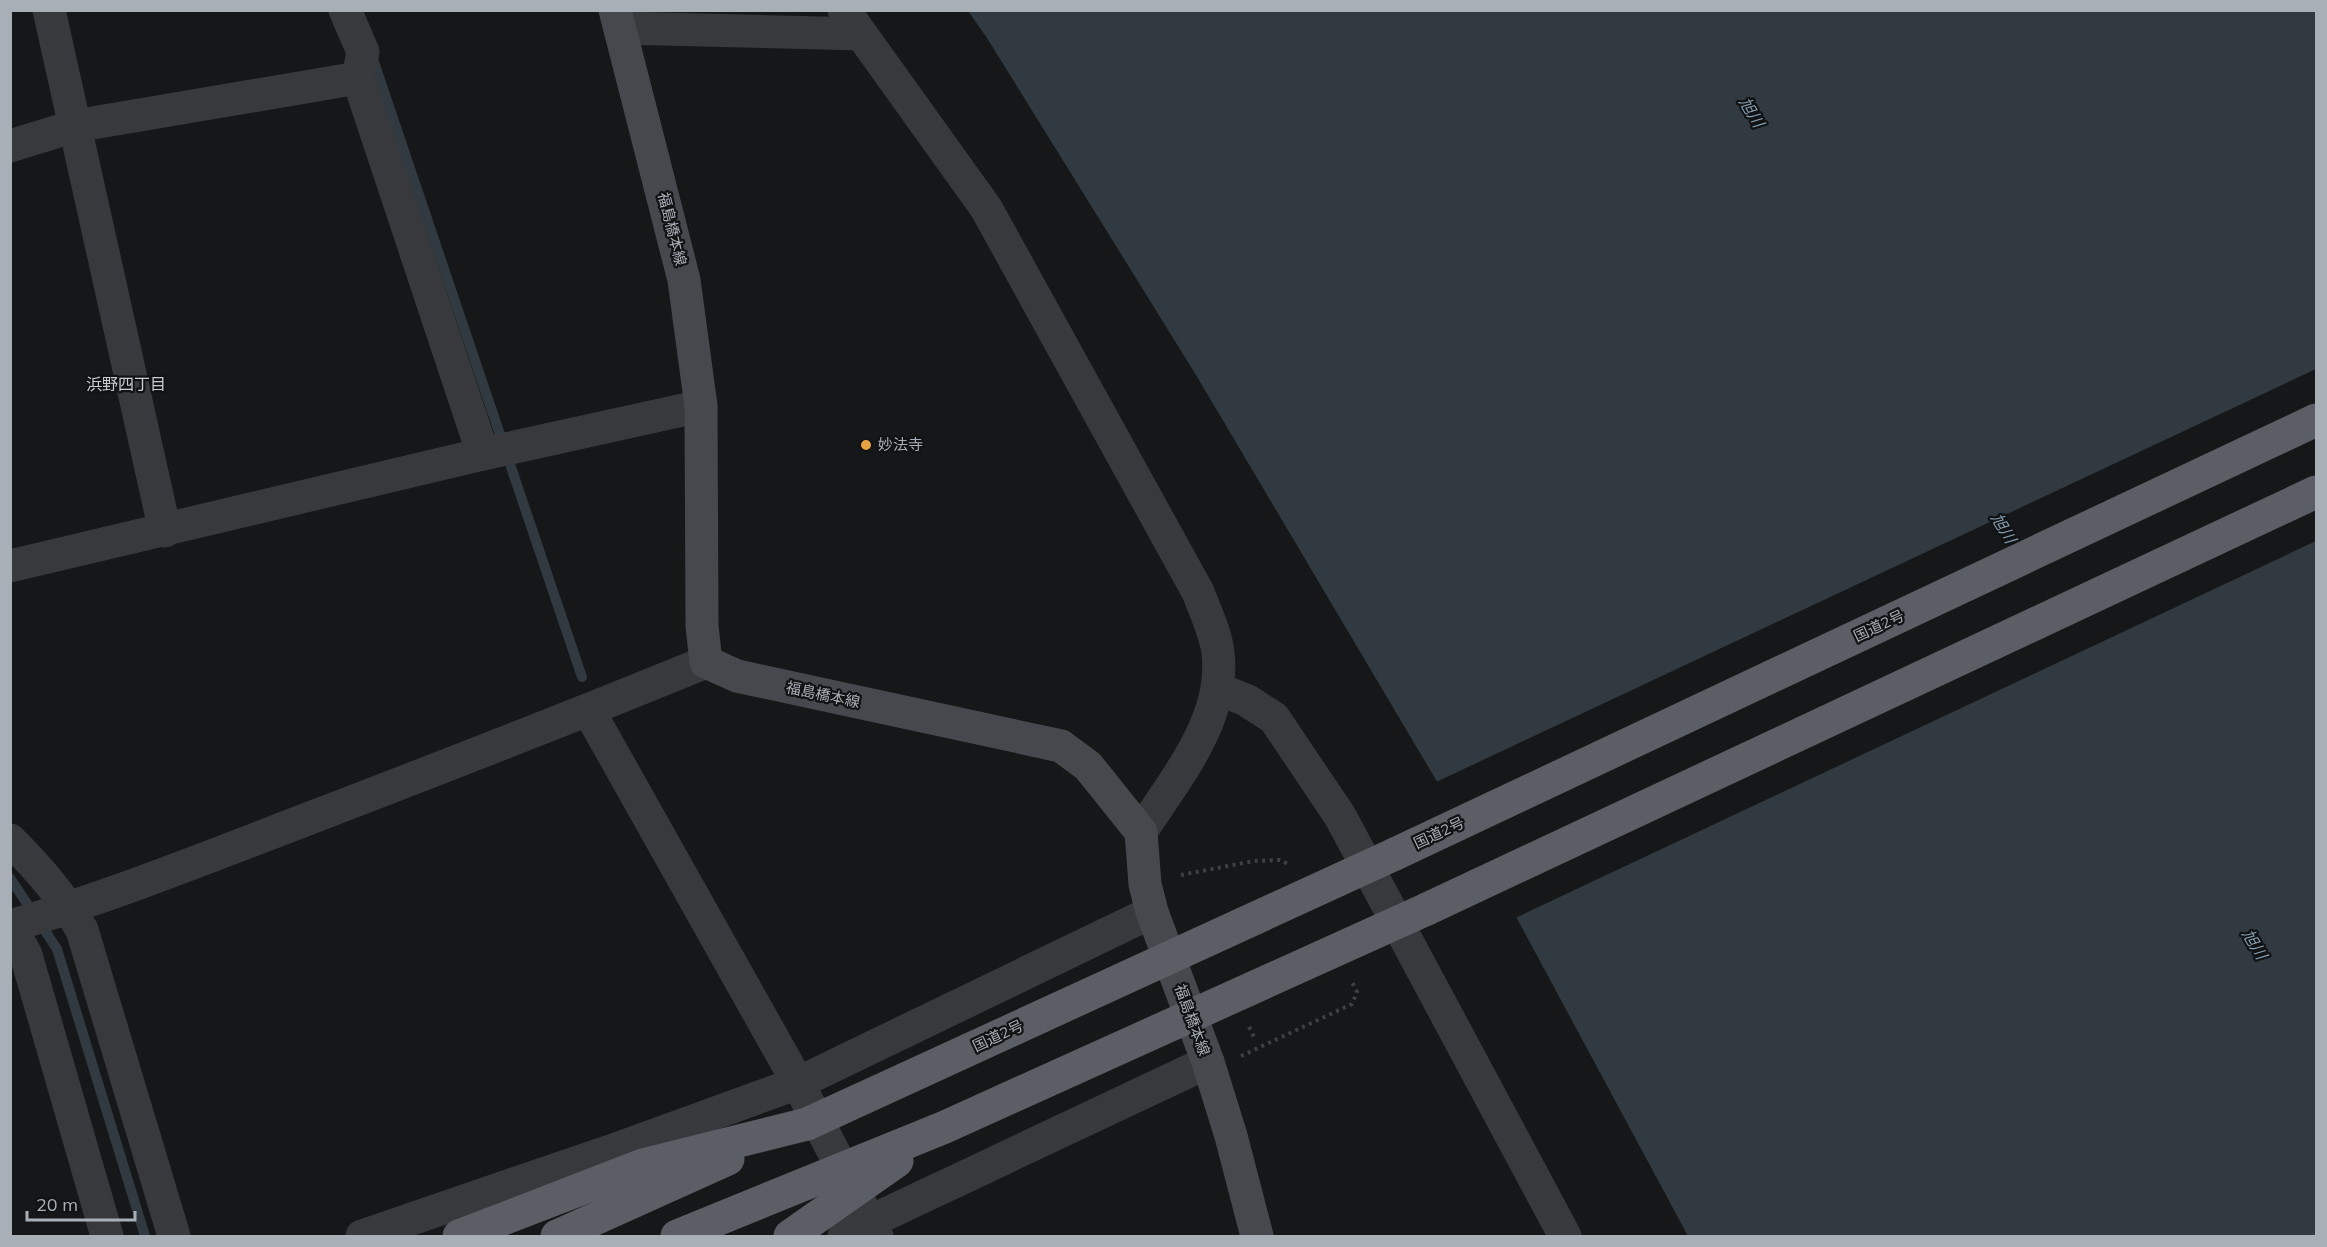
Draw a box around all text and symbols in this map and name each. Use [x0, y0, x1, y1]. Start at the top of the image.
water label: 旭川 [1735, 93, 1770, 133]
street label: 福島橋本線 [654, 190, 691, 268]
district label: 浜野四丁目 [86, 374, 166, 394]
place label: 妙法寺 [878, 435, 923, 454]
marker: 妙法寺 [859, 438, 873, 452]
water label: 旭川 [1987, 509, 2022, 549]
street label: 国道2号 [1850, 606, 1907, 646]
street label: 福島橋本線 [784, 677, 862, 712]
street label: 国道2号 [1410, 813, 1467, 853]
water label: 旭川 [2238, 925, 2273, 965]
street label: 福島橋本線 [1171, 981, 1214, 1058]
street label: 国道2号 [969, 1016, 1026, 1056]
scale bar [27, 1184, 135, 1222]
text: 20 m [36, 1193, 78, 1216]

